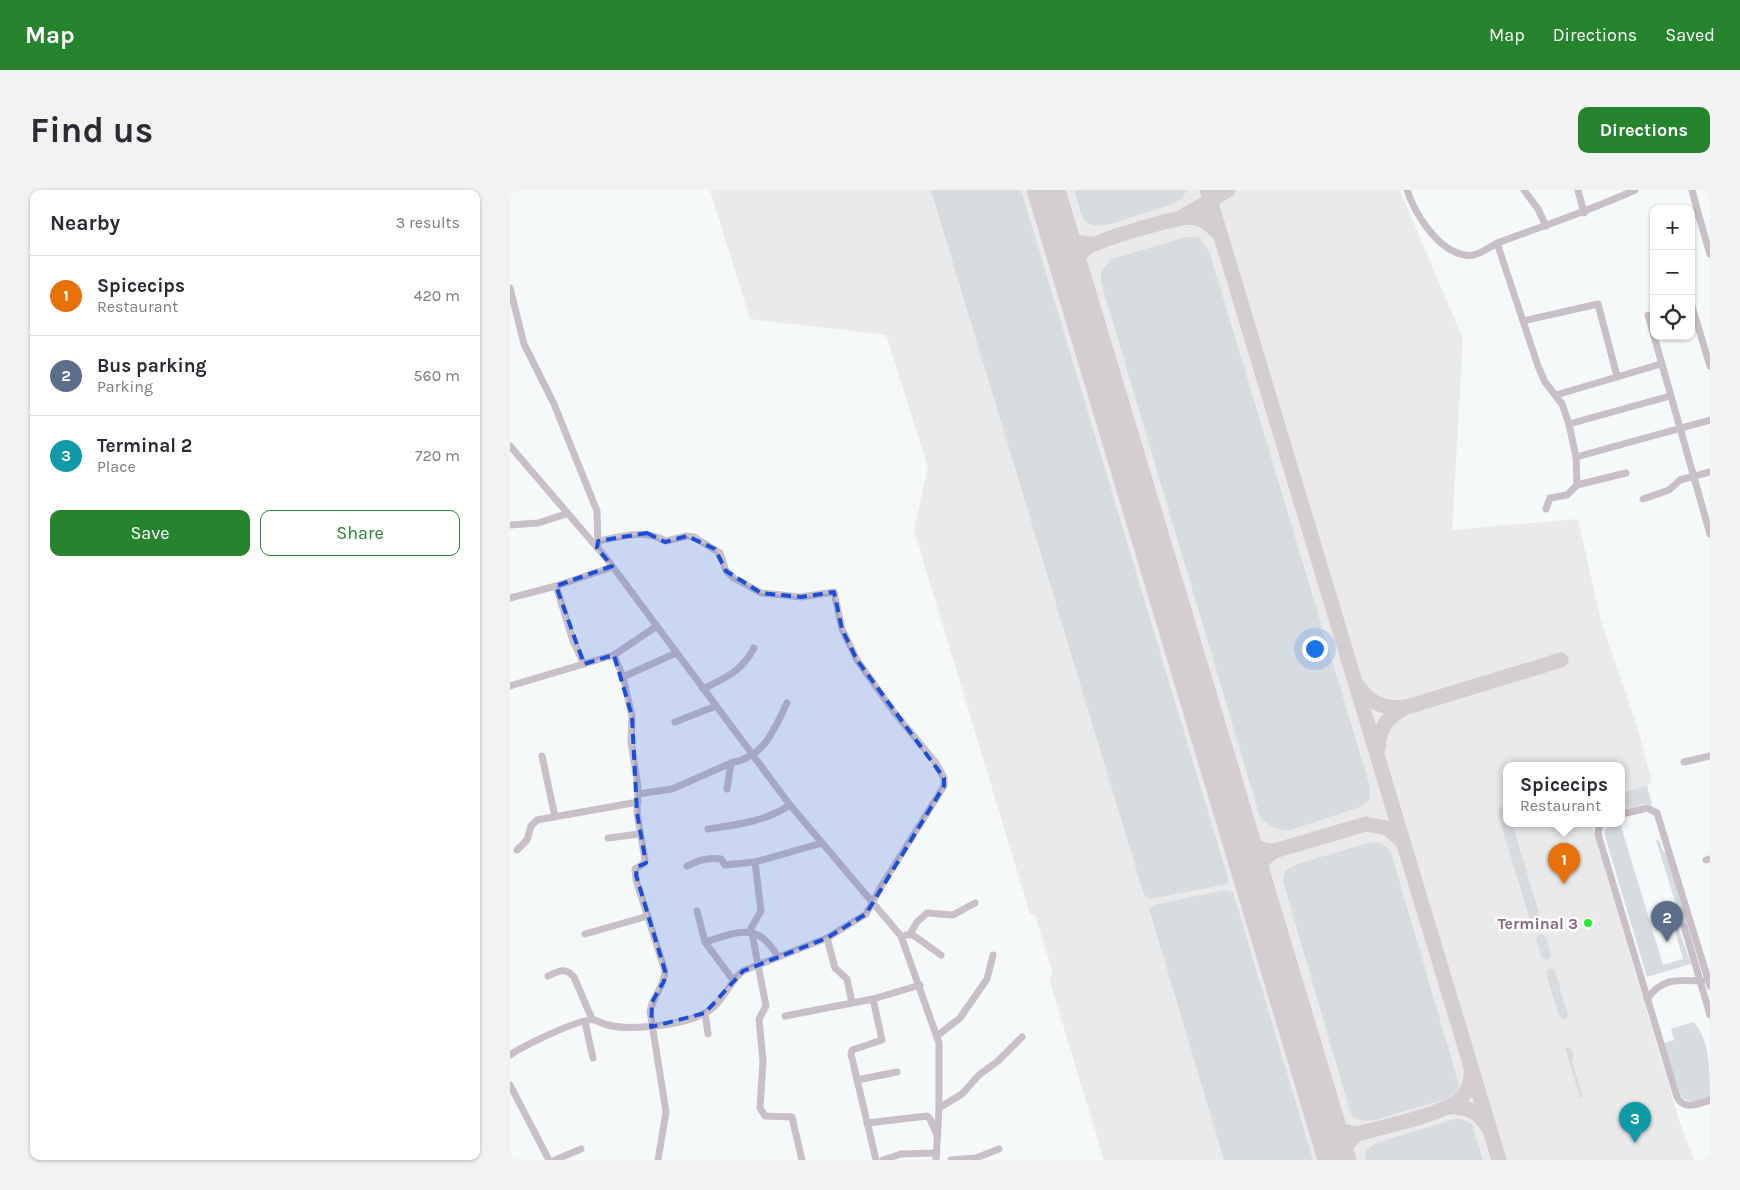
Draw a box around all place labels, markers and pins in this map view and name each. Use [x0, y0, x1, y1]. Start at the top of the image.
pin: 1 [1548, 843, 1580, 884]
pin: 2 [1651, 901, 1683, 942]
place label: Terminal 3 [1497, 914, 1578, 933]
marker: Terminal 3 [1582, 917, 1594, 929]
pin: 3 [1619, 1102, 1651, 1143]

